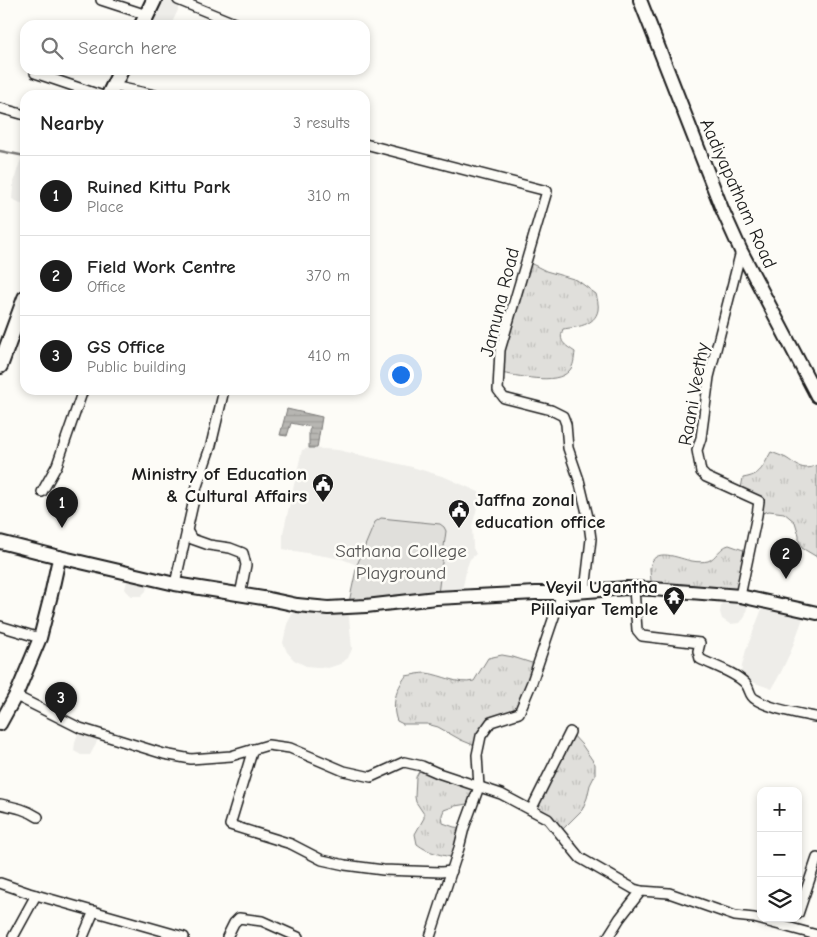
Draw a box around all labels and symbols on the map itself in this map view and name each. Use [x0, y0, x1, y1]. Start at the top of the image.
street label: Aadiyapatham Road [695, 115, 781, 272]
street label: Jamuna Road [476, 245, 524, 359]
street label: Raani Veethy [674, 341, 714, 447]
your location [388, 362, 414, 388]
place label: Ministry of Education & Cultural Affairs [132, 463, 307, 507]
public building icon: Ministry of Education & Cultural Affairs [311, 472, 335, 503]
pin: 1 [46, 487, 78, 528]
place label: Jaffna zonal education office [475, 489, 605, 533]
public building icon: Jaffna zonal education office [447, 498, 471, 529]
pin: 2 [770, 538, 802, 579]
park label: Sathana College Playground [335, 540, 467, 584]
place label: Veyil Ugantha Pillaiyar Temple [531, 576, 658, 620]
temple icon: Veyil Ugantha Pillaiyar Temple [662, 585, 686, 616]
pin: 3 [45, 682, 77, 723]

